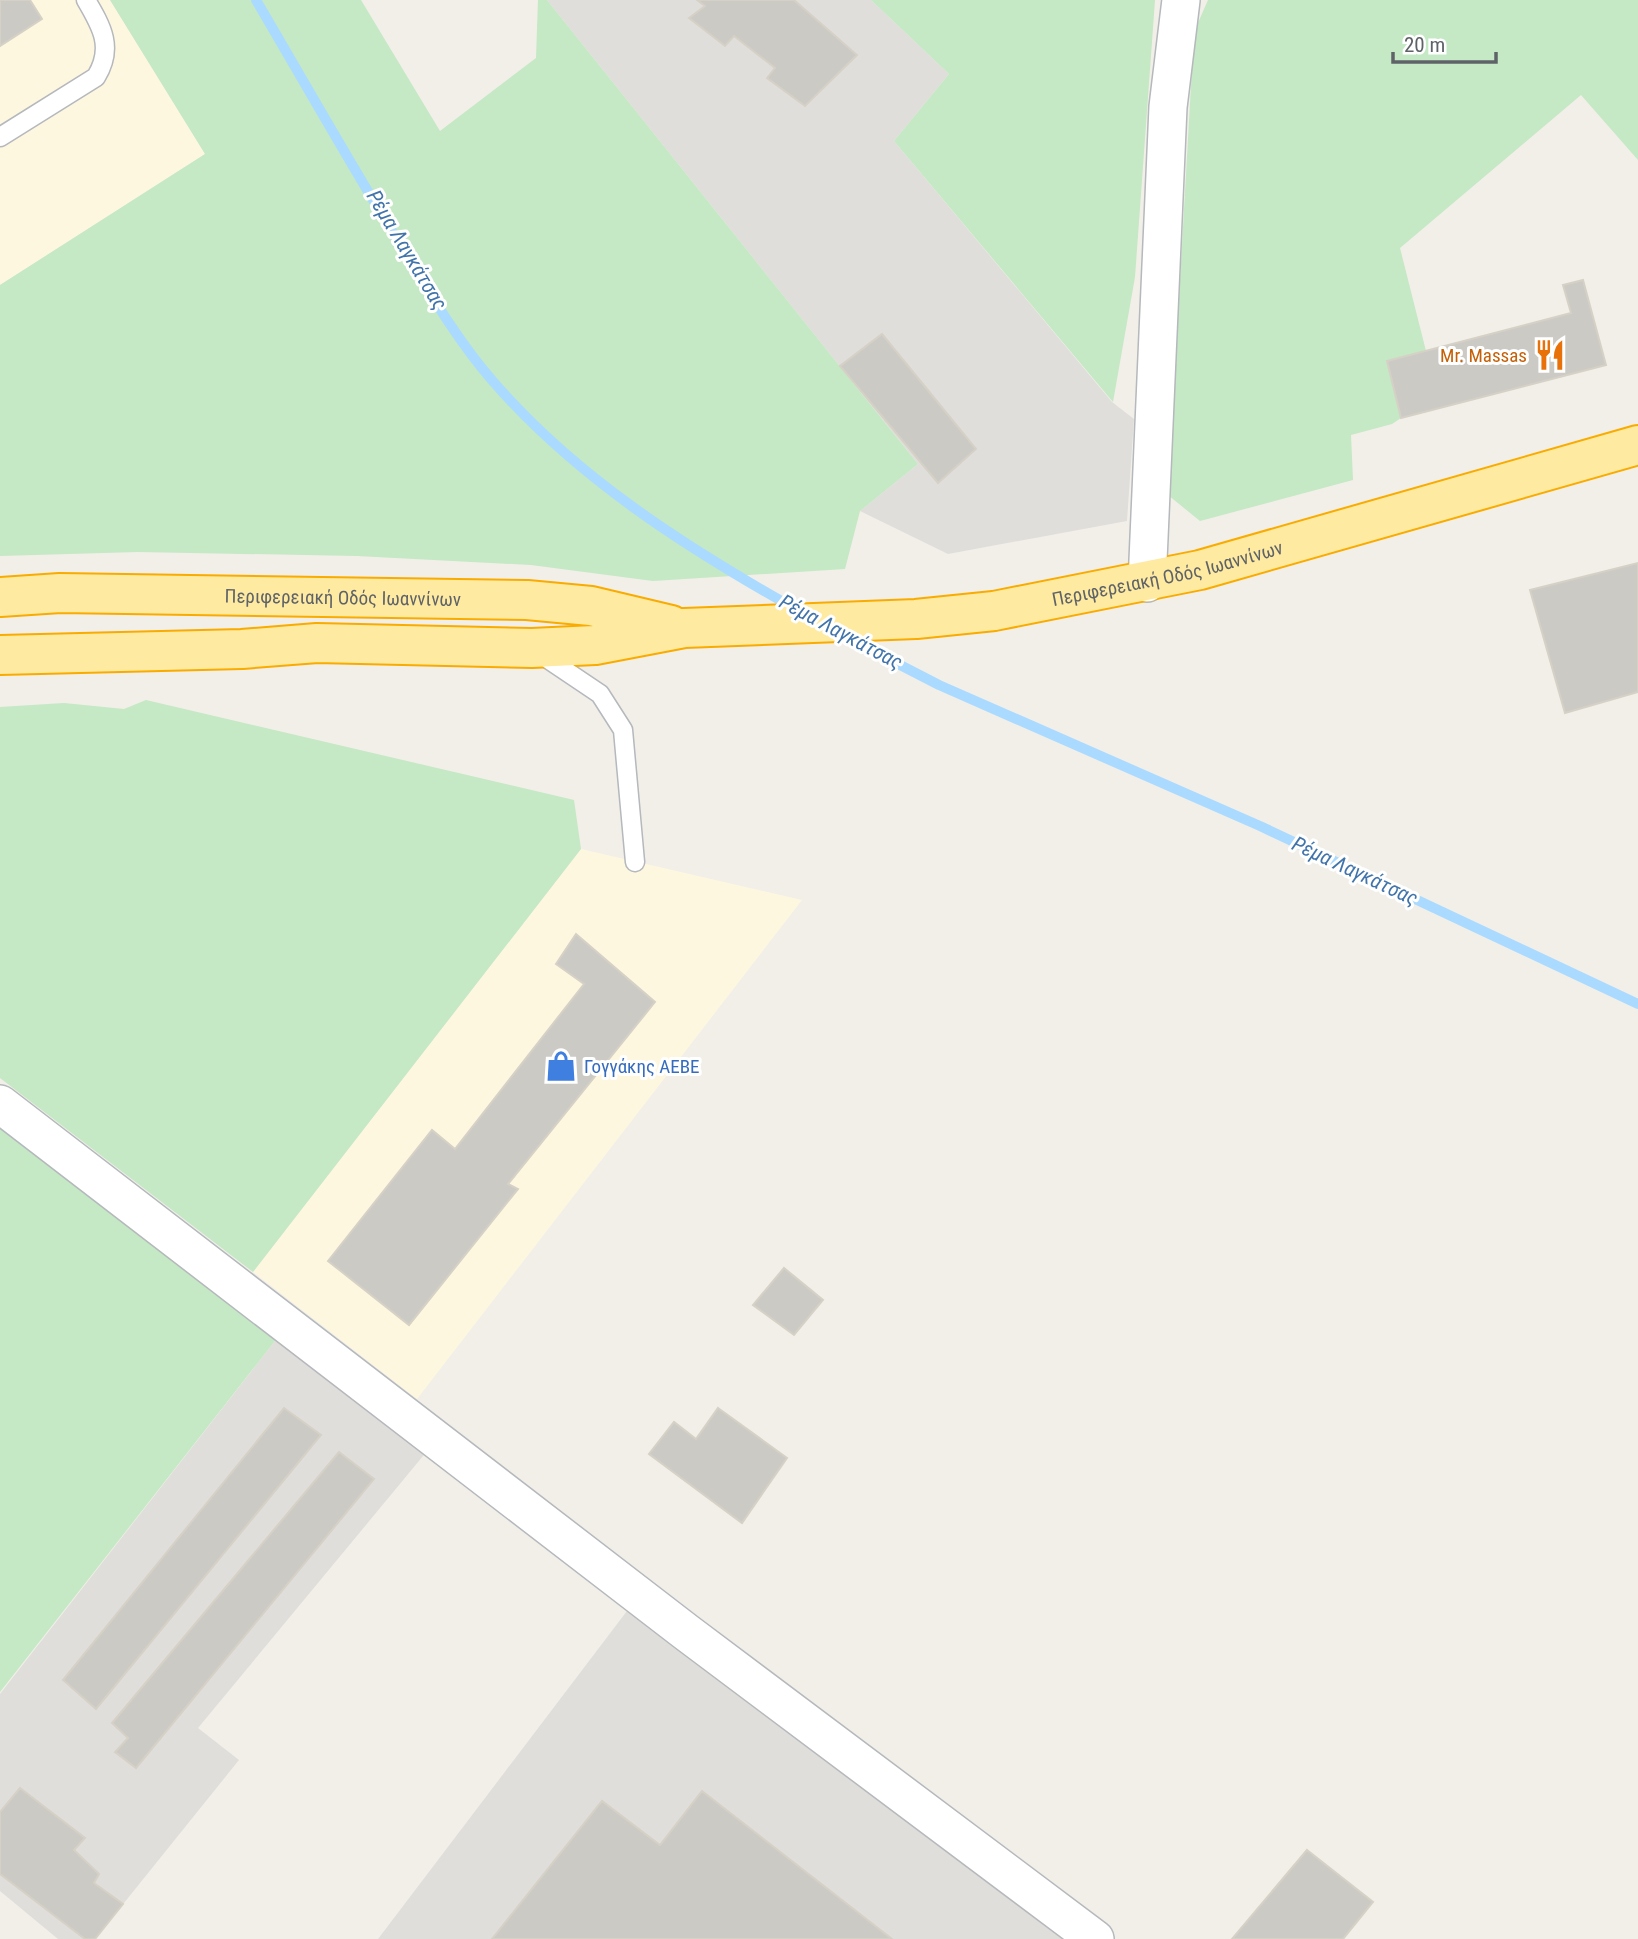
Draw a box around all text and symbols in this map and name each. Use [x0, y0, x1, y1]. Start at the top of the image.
scale bar [1393, 21, 1496, 65]
text: 20 m [1404, 33, 1445, 57]
water label: Ρέμα Λαγκάτσας [362, 186, 452, 314]
restaurant icon: Mr. Massas [1533, 338, 1567, 372]
place label: Mr. Massas [1440, 344, 1527, 367]
street label: Περιφερειακή Οδός Ιωαννίνων [1050, 535, 1285, 611]
street label: Περιφερειακή Οδός Ιωαννίνων [225, 584, 461, 611]
water label: Ρέμα Λαγκάτσας [775, 590, 907, 674]
water label: Ρέμα Λαγκάτσας [1288, 831, 1422, 911]
shop icon: Γογγάκης ΑΕΒΕ [544, 1049, 578, 1083]
place label: Γογγάκης ΑΕΒΕ [584, 1055, 699, 1078]

